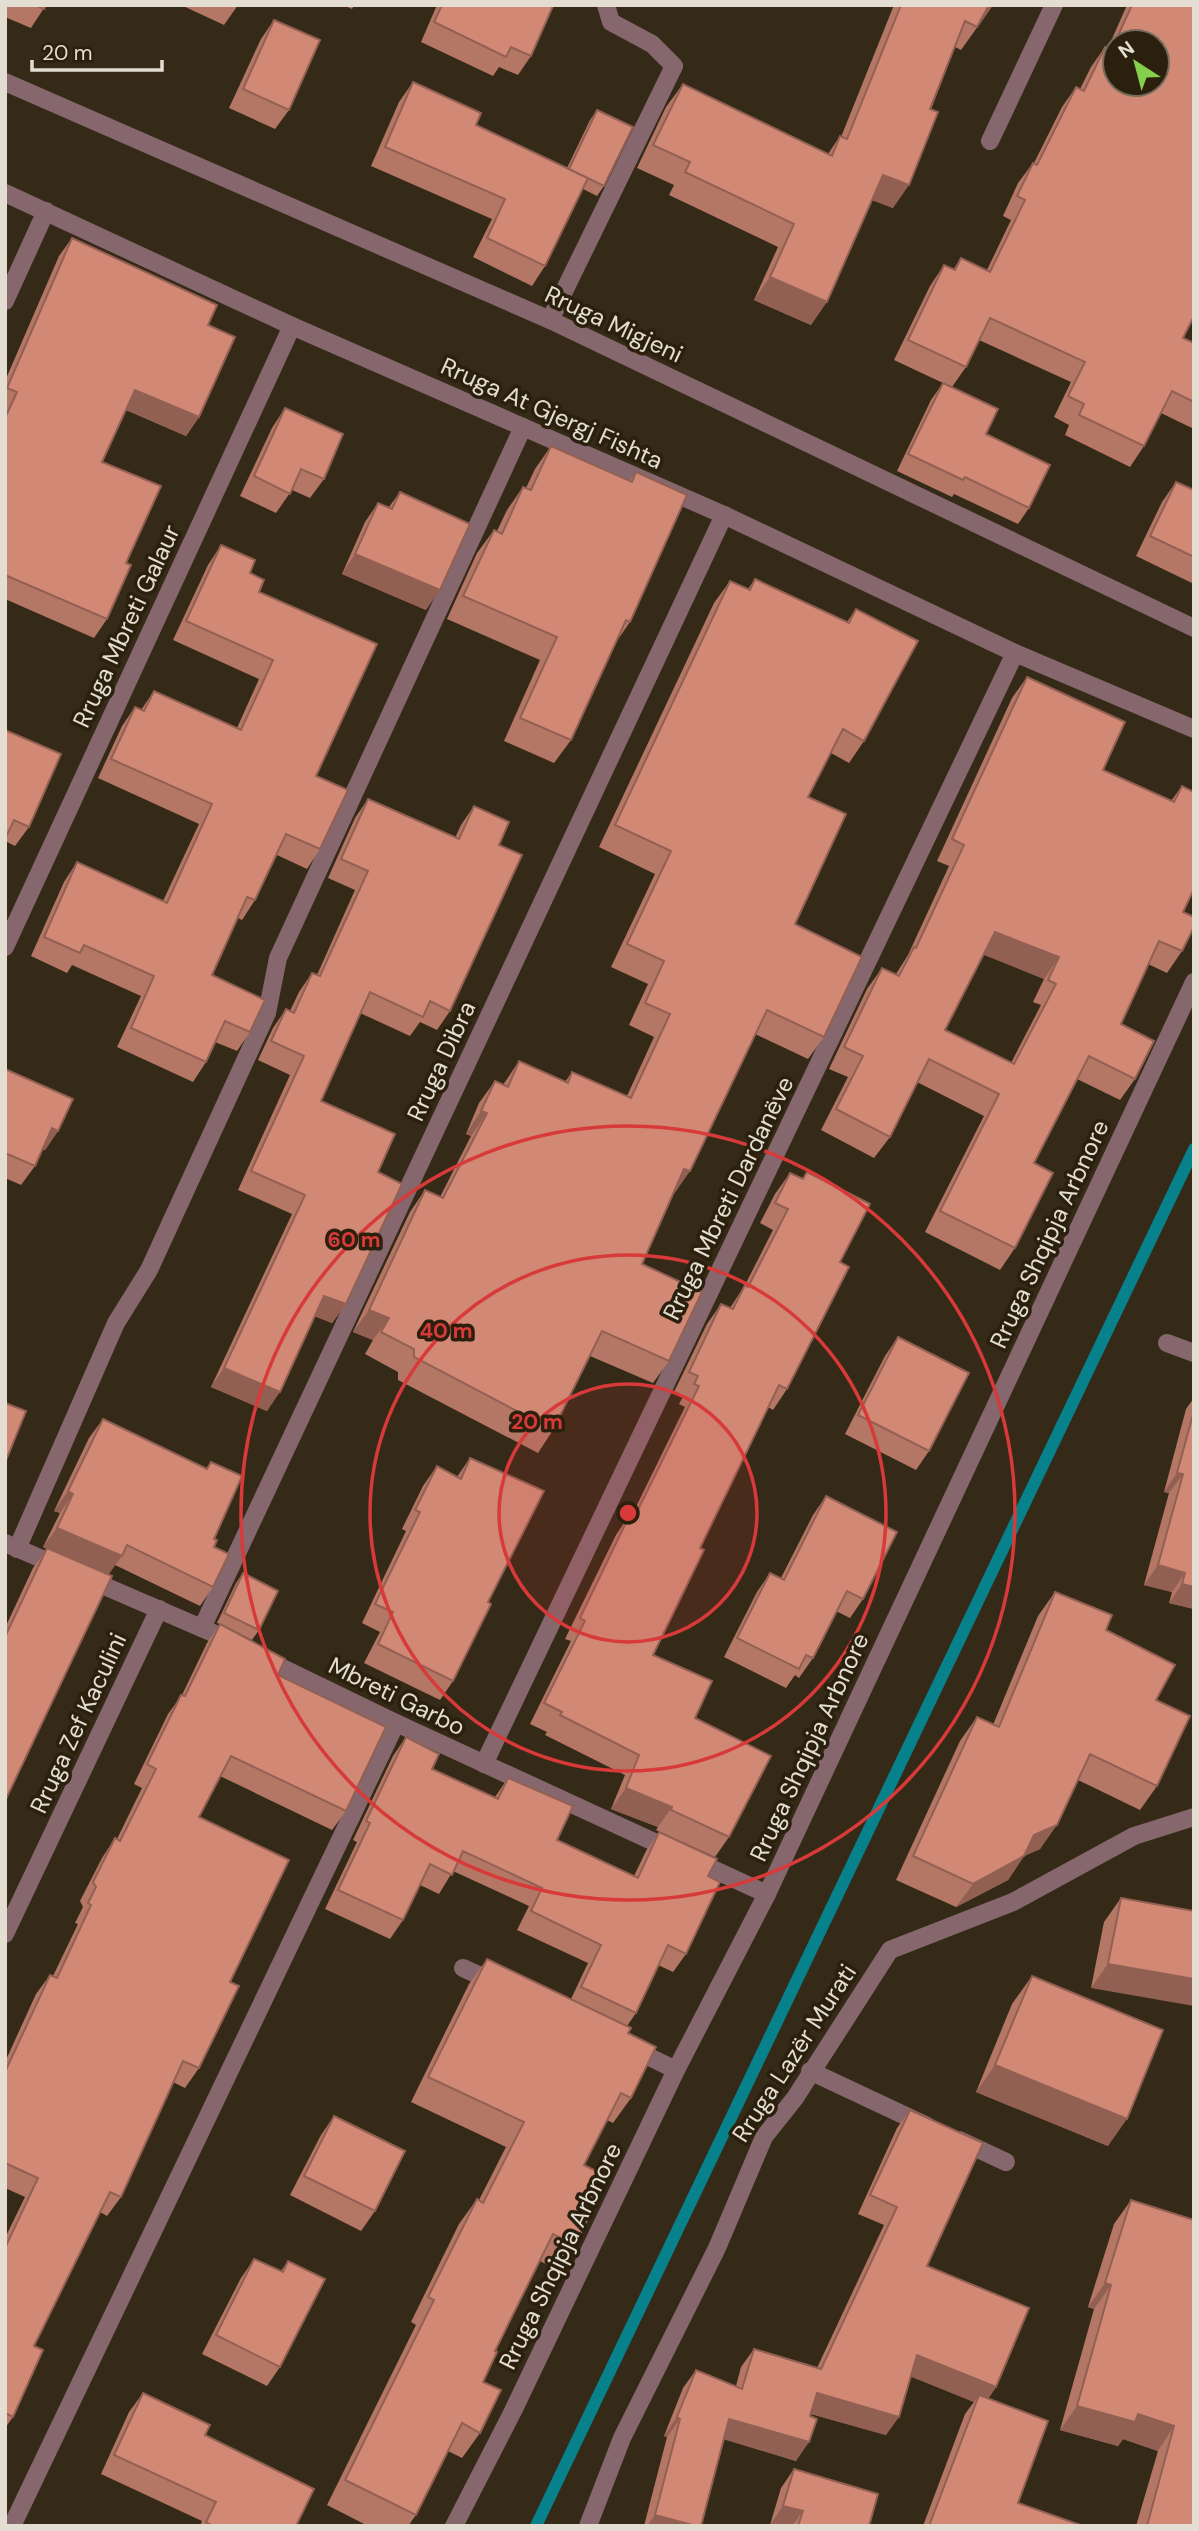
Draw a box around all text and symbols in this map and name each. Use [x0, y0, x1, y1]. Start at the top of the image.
scale bar [32, 28, 161, 72]
north arrow [1101, 28, 1171, 98]
text: N [1113, 35, 1139, 64]
text: 20 m [42, 39, 93, 67]
street label: Rruga Migjeni [540, 279, 688, 369]
street label: Rruga At Gjergj Fishta [436, 350, 668, 476]
street label: Rruga Mbreti Galaur [65, 519, 187, 732]
street label: Rruga Dibra [400, 996, 482, 1126]
street label: Rruga Mbreti Dardanëve [656, 1071, 800, 1325]
street label: Rruga Shqipja Arbnore [982, 1115, 1116, 1353]
text: 60 m [328, 1226, 380, 1254]
text: 40 m [419, 1317, 473, 1345]
text: 20 m [511, 1408, 563, 1436]
centre of rings [616, 1501, 640, 1525]
street label: Rruga Zef Kaculini [23, 1628, 133, 1818]
street label: Rruga Shqipja Arbnore [742, 1628, 876, 1866]
street label: Mbreti Garbo [324, 1650, 470, 1742]
street label: Rruga Lazër Murati [725, 1958, 863, 2148]
street label: Rruga Shqipja Arbnore [492, 2138, 628, 2374]

